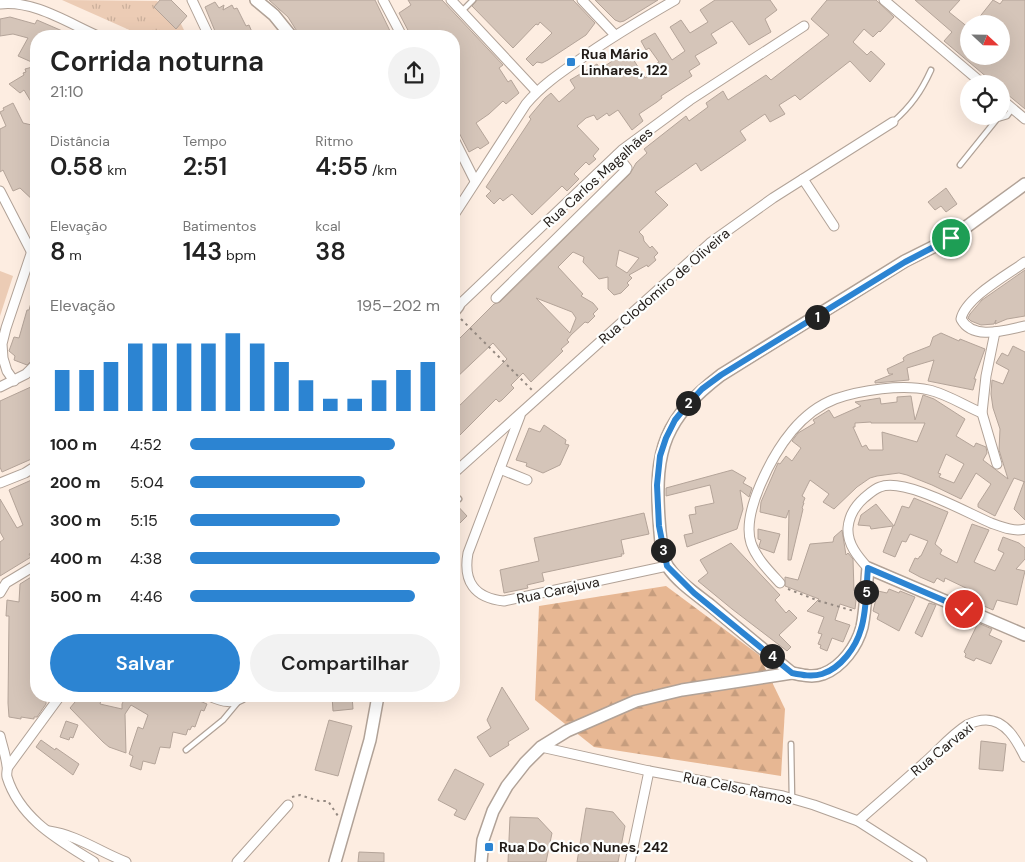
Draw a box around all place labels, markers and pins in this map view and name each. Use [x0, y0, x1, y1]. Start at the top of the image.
place label: Rua Mário Linhares, 122 [581, 45, 668, 79]
marker: Rua Mário Linhares, 122 [565, 56, 577, 68]
pin [930, 217, 972, 259]
pin: 1 [804, 304, 830, 330]
pin: 2 [676, 390, 700, 416]
pin: 3 [650, 538, 676, 562]
pin: 5 [854, 580, 878, 604]
pin [943, 588, 985, 630]
pin: 4 [760, 644, 784, 668]
place label: Rua Do Chico Nunes, 242 [499, 838, 668, 856]
marker: Rua Do Chico Nunes, 242 [483, 841, 495, 853]

